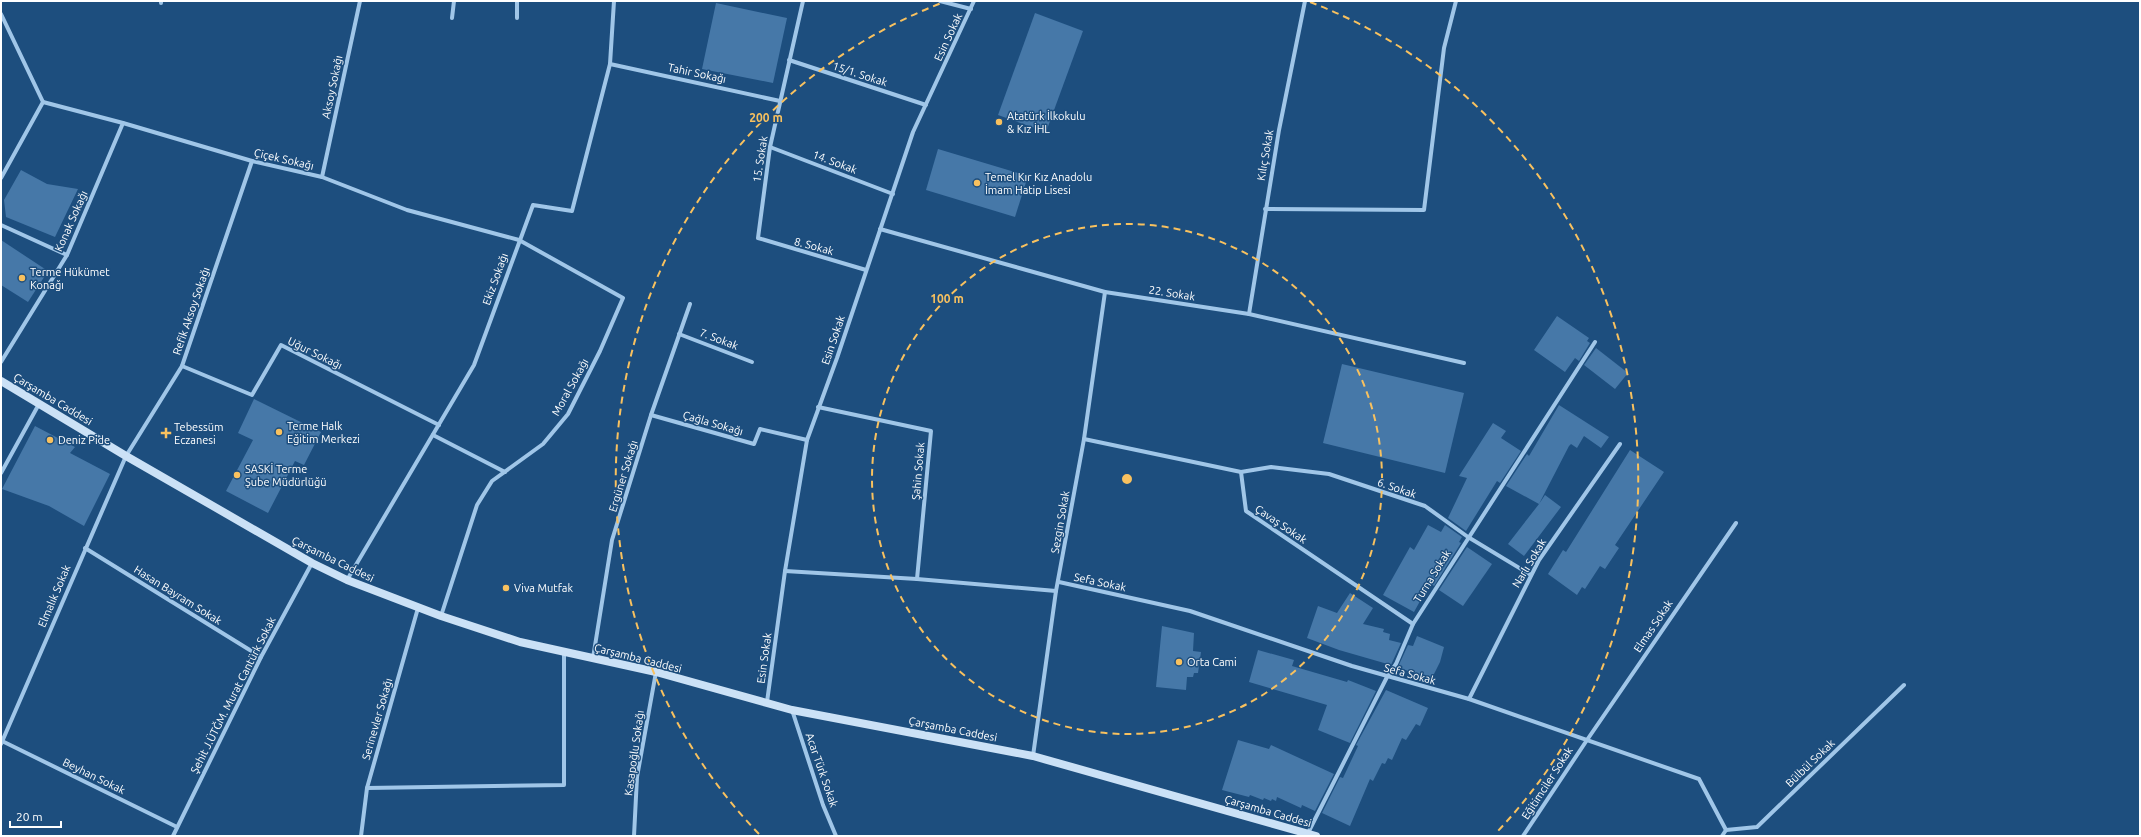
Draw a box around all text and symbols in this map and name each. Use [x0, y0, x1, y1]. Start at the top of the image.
street label: Esin Sokak [932, 11, 964, 63]
street label: Aksoy Sokağı [319, 54, 345, 120]
street label: 15/1. Sokak [831, 60, 889, 89]
street label: Tahir Sokağı [667, 61, 727, 85]
place label: Atatürk İlkokulu & Kız İHL [1007, 110, 1085, 135]
text: 200 m [749, 111, 783, 124]
marker: Atatürk İlkokulu & Kız İHL [994, 117, 1004, 127]
street label: Kılıç Sokak [1255, 128, 1275, 182]
street label: 15. Sokak [750, 135, 770, 183]
street label: Çiçek Sokağı [253, 146, 315, 172]
street label: 14. Sokak [811, 148, 859, 176]
place label: Temel Kır Kız Anadolu İmam Hatip Lisesi [985, 171, 1092, 196]
marker: Temel Kır Kız Anadolu İmam Hatip Lisesi [972, 178, 982, 188]
street label: Konak Sokağı [52, 189, 90, 253]
street label: 8. Sokak [793, 235, 835, 257]
street label: Ekiz Sokağı [480, 251, 510, 307]
place label: Terme Hükümet Konağı [30, 266, 110, 291]
street label: Refik Aksoy Sokağı [170, 266, 212, 356]
marker: Terme Hükümet Konağı [17, 273, 27, 283]
street label: 22. Sokak [1148, 283, 1196, 303]
text: 100 m [930, 292, 964, 305]
street label: Esin Sokak [819, 313, 847, 366]
street label: 7. Sokak [698, 326, 740, 352]
street label: Uğur Sokağı [286, 335, 344, 371]
street label: Moral Sokağı [549, 356, 591, 418]
street label: Çarşamba Caddesi [11, 371, 95, 427]
street label: Çağla Sokağı [681, 409, 745, 437]
place label: Terme Halk Eğitim Merkezi [287, 420, 360, 445]
place label: Tebessüm Eczanesi [174, 421, 224, 446]
marker: Terme Halk Eğitim Merkezi [274, 427, 284, 437]
marker: Tebessüm Eczanesi [161, 428, 171, 438]
place label: Deniz Pide [58, 434, 110, 446]
marker: Deniz Pide [45, 435, 55, 445]
street label: Ergüner Sokağı [606, 439, 640, 513]
street label: Şahin Sokak [909, 441, 927, 500]
place label: SASKİ Terme Şube Müdürlüğü [245, 463, 327, 488]
marker: SASKİ Terme Şube Müdürlüğü [232, 470, 242, 480]
centre of rings [1120, 472, 1134, 486]
street label: 6. Sokak [1376, 476, 1418, 500]
street label: Sezgin Sokak [1049, 489, 1072, 554]
street label: Çavaş Sokak [1253, 502, 1309, 546]
street label: Çarşamba Caddesi [290, 534, 376, 584]
street label: Narlı Sokak [1510, 536, 1548, 590]
street label: Turna Sokak [1411, 547, 1453, 604]
street label: Elmalık Sokak [35, 563, 73, 629]
street label: Hasan Bayram Sokak [132, 563, 224, 627]
street label: Sefa Sokak [1073, 571, 1128, 593]
place label: Viva Mutfak [514, 582, 574, 594]
marker: Viva Mutfak [501, 583, 511, 593]
street label: Elmas Sokak [1631, 597, 1675, 654]
street label: Şehit J.ÜTĞM. Murat Cantürk Sokak [187, 614, 278, 775]
street label: Esin Sokak [754, 631, 774, 684]
street label: Çarşamba Caddesi [593, 641, 683, 675]
place label: Orta Cami [1187, 656, 1237, 668]
marker: Orta Cami [1174, 657, 1184, 667]
street label: Sefa Sokak [1383, 661, 1438, 687]
street label: Serinevler Sokağı [360, 677, 394, 761]
street label: Kasapoğlu Sokağı [622, 710, 646, 796]
street label: Çarşamba Caddesi [908, 715, 998, 743]
street label: Acar Türk Sokak [804, 731, 840, 809]
street label: Bülbül Sokak [1783, 736, 1837, 789]
street label: Eğitimciler Sokak [1519, 744, 1575, 821]
street label: Beyhan Sokak [61, 756, 128, 797]
street label: Çarşamba Caddesi [1223, 793, 1313, 829]
scale bar [10, 803, 61, 829]
text: 20 m [16, 810, 43, 823]

